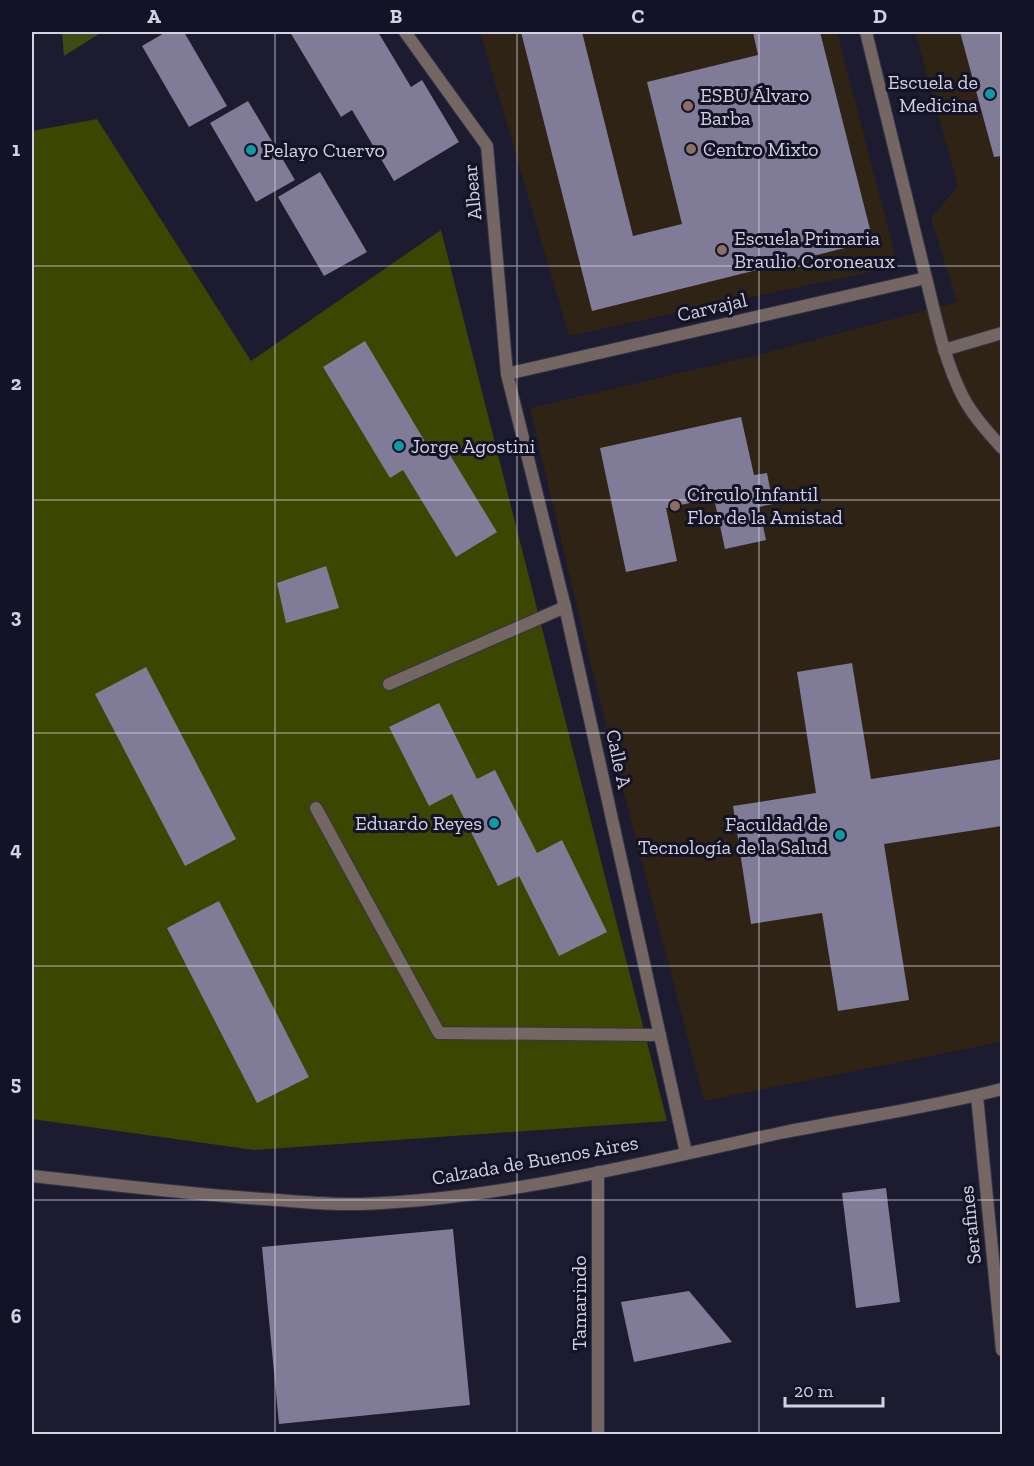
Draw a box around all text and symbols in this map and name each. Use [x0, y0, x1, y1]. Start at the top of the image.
text: A [147, 4, 161, 28]
text: B [390, 4, 402, 28]
text: C [632, 4, 645, 28]
text: D [873, 4, 887, 28]
place label: Escuela de Medicina [888, 70, 978, 117]
place label: ESBU Álvaro Barba [700, 83, 809, 130]
marker: Escuela de Medicina [983, 87, 997, 101]
marker: ESBU Álvaro Barba [681, 99, 695, 113]
text: 1 [12, 137, 20, 161]
place label: Centro Mixto [703, 137, 819, 161]
place label: Pelayo Cuervo [263, 138, 385, 162]
marker: Centro Mixto [684, 142, 698, 156]
marker: Pelayo Cuervo [244, 143, 258, 157]
street label: Albear [458, 163, 486, 221]
place label: Escuela Primaria Braulio Coroneaux [734, 226, 895, 273]
marker: Escuela Primaria Braulio Coroneaux [715, 243, 729, 257]
street label: Carvajal [675, 287, 749, 327]
text: 2 [11, 371, 22, 395]
place label: Jorge Agostini [411, 434, 536, 458]
marker: Jorge Agostini [392, 439, 406, 453]
place label: Círculo Infantil Flor de la Amistad [687, 482, 843, 529]
marker: Círculo Infantil Flor de la Amistad [668, 499, 682, 513]
text: 3 [11, 604, 22, 628]
street label: Calle A [601, 727, 637, 792]
place label: Eduardo Reyes [355, 811, 482, 835]
place label: Faculdad de Tecnología de la Salud [638, 812, 828, 859]
marker: Eduardo Reyes [487, 816, 501, 830]
marker: Faculdad de Tecnología de la Salud [833, 828, 847, 842]
text: 4 [10, 837, 22, 861]
text: 5 [11, 1071, 21, 1095]
street label: Calzada de Buenos Aires [430, 1130, 640, 1190]
street label: Serafines [954, 1184, 986, 1266]
street label: Tamarindo [567, 1255, 591, 1351]
text: 6 [11, 1304, 22, 1328]
scale bar [785, 1370, 882, 1408]
text: 20 m [794, 1380, 834, 1402]

